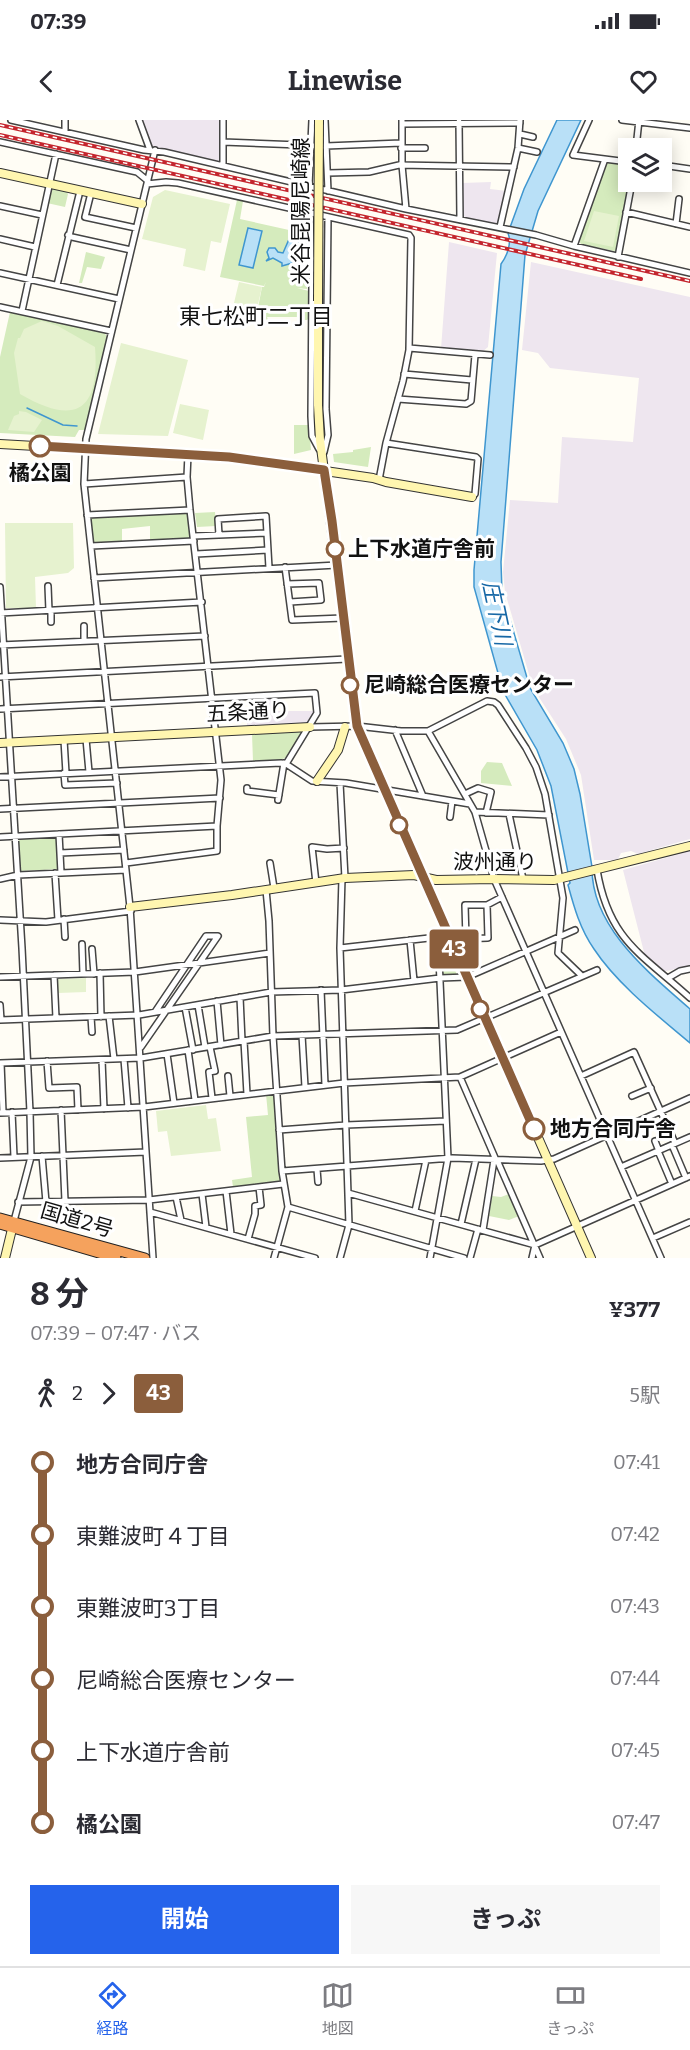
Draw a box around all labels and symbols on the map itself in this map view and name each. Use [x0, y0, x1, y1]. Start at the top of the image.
street label: 米谷昆陽尼崎線 [288, 138, 314, 285]
district label: 東七松町二丁目 [179, 303, 333, 330]
marker: 橘公園 [29, 435, 51, 457]
place label: 橘公園 [9, 460, 72, 486]
place label: 上下水道庁舎前 [348, 536, 495, 562]
marker: 上下水道庁舎前 [326, 540, 344, 558]
water label: 庄下川 [477, 578, 517, 650]
place label: 尼崎総合医療センター [364, 672, 574, 698]
marker: 尼崎総合医療センター [341, 676, 359, 694]
street label: 五条通り [205, 697, 291, 727]
unlabelled marker [390, 816, 408, 834]
street label: 波州通り [453, 849, 537, 875]
line badge: 43 [427, 930, 481, 968]
unlabelled marker [471, 1000, 489, 1018]
place label: 地方合同庁舎 [550, 1116, 676, 1142]
marker: 地方合同庁舎 [523, 1118, 545, 1140]
street label: 国道2号 [38, 1197, 116, 1243]

